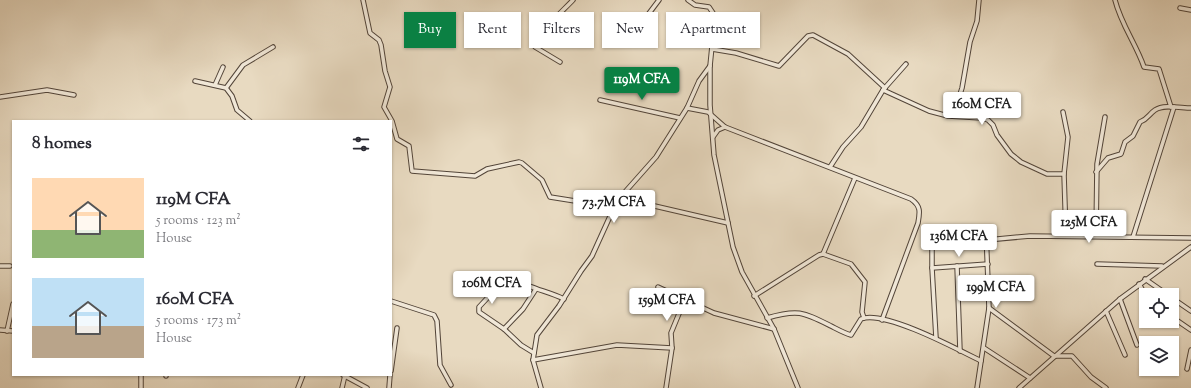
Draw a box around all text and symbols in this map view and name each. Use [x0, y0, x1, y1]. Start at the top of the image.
chip: Buy [404, 12, 456, 48]
chip: Rent [464, 12, 521, 48]
chip: Filters [529, 12, 594, 48]
chip: New [602, 12, 658, 48]
chip: Apartment [666, 12, 760, 48]
pin: 119M CFA [601, 67, 683, 101]
text: 119M CFA [613, 71, 671, 89]
pin: 160M CFA [941, 92, 1023, 126]
text: 160M CFA [952, 96, 1012, 114]
text: 8 homes [32, 132, 92, 156]
icon: filters [350, 133, 372, 155]
text: 119M CFA [156, 188, 231, 212]
pin: 73.7M CFA [568, 190, 660, 224]
icon: home [64, 194, 112, 242]
text: 73.7M CFA [582, 194, 646, 212]
pin: 125M CFA [1048, 210, 1130, 244]
text: 5 rooms · 123 m² [156, 212, 241, 230]
text: 125M CFA [1060, 214, 1118, 232]
pin: 136M CFA [918, 224, 1000, 258]
text: 136M CFA [930, 228, 988, 246]
text: House [156, 230, 192, 248]
pin: 106M CFA [451, 271, 533, 305]
text: 106M CFA [462, 275, 522, 293]
pin: 199M CFA [955, 275, 1037, 309]
text: 199M CFA [966, 279, 1026, 297]
text: 160M CFA [156, 288, 234, 312]
pin: 159M CFA [626, 288, 708, 322]
map controls [1139, 288, 1179, 376]
button: locate [1139, 288, 1179, 328]
text: 159M CFA [638, 292, 696, 310]
icon: home [64, 294, 112, 342]
text: 5 rooms · 173 m² [156, 312, 241, 330]
text: House [156, 330, 192, 348]
button: layers [1139, 336, 1179, 376]

